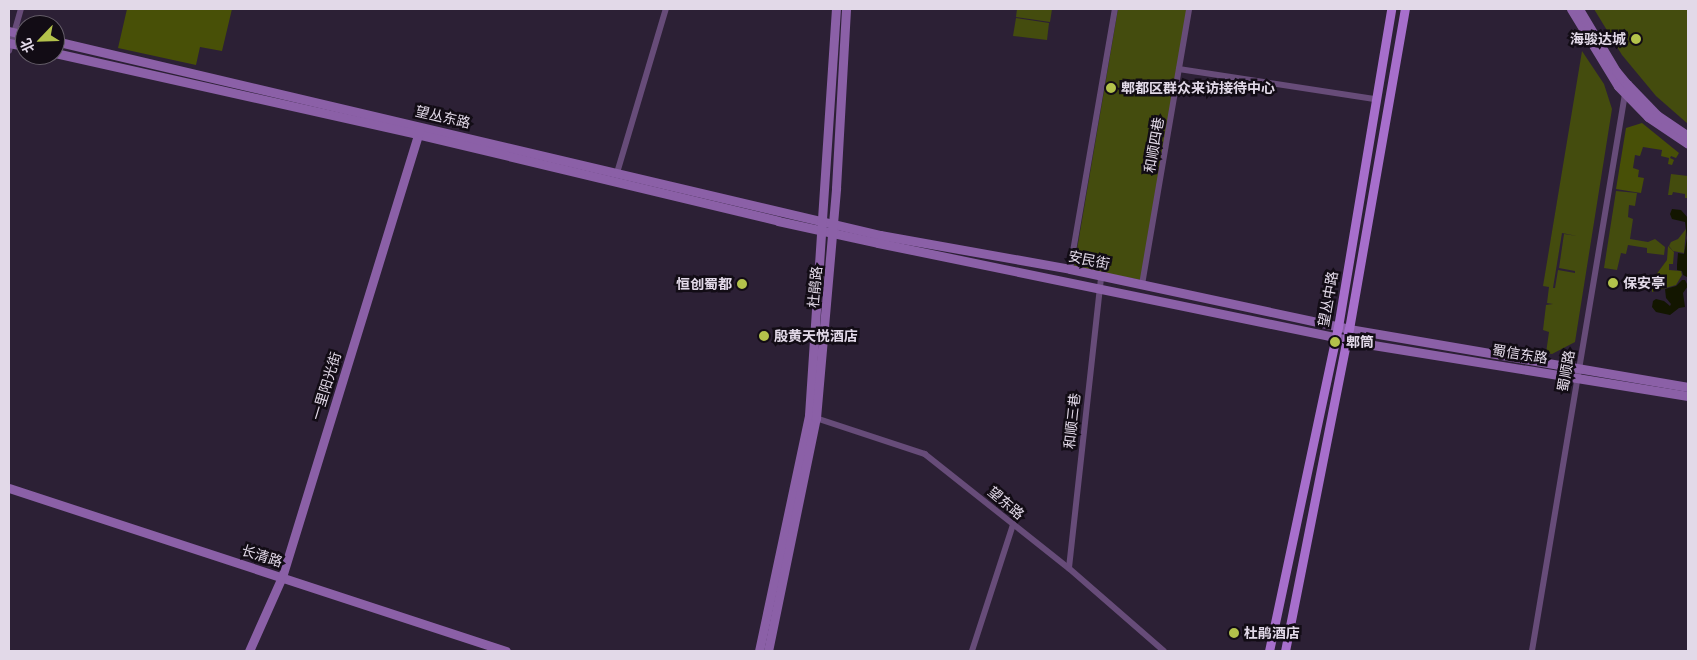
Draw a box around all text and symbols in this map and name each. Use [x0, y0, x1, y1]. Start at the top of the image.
north arrow [15, 15, 65, 65]
place label: 海骏达城 [1570, 31, 1626, 47]
marker: 海骏达城 [1630, 33, 1642, 45]
text: 北 [15, 35, 39, 56]
place label: 郫都区群众来访接待中心 [1121, 80, 1275, 96]
marker: 郫都区群众来访接待中心 [1105, 82, 1117, 94]
street label: 望丛东路 [414, 103, 472, 131]
street label: 和顺四巷 [1141, 116, 1167, 174]
street label: 安民街 [1067, 247, 1111, 273]
street label: 杜鹃路 [805, 265, 825, 309]
street label: 望丛中路 [1315, 270, 1341, 328]
place label: 保安亭 [1623, 275, 1665, 291]
place label: 恒创蜀都 [676, 276, 732, 292]
marker: 保安亭 [1607, 277, 1619, 289]
marker: 恒创蜀都 [736, 278, 748, 290]
place label: 殷黄天悦酒店 [774, 328, 858, 344]
marker: 殷黄天悦酒店 [758, 330, 770, 342]
place label: 郫筒 [1346, 334, 1374, 350]
marker: 郫筒 [1328, 335, 1342, 349]
street label: 蜀信东路 [1491, 341, 1549, 367]
street label: 蜀顺路 [1554, 349, 1578, 393]
street label: 一里阳光街 [308, 350, 344, 422]
street label: 和顺三巷 [1061, 392, 1083, 450]
street label: 望东路 [985, 483, 1027, 523]
street label: 长清路 [239, 542, 285, 570]
place label: 杜鹃酒店 [1244, 625, 1300, 641]
marker: 杜鹃酒店 [1228, 627, 1240, 639]

